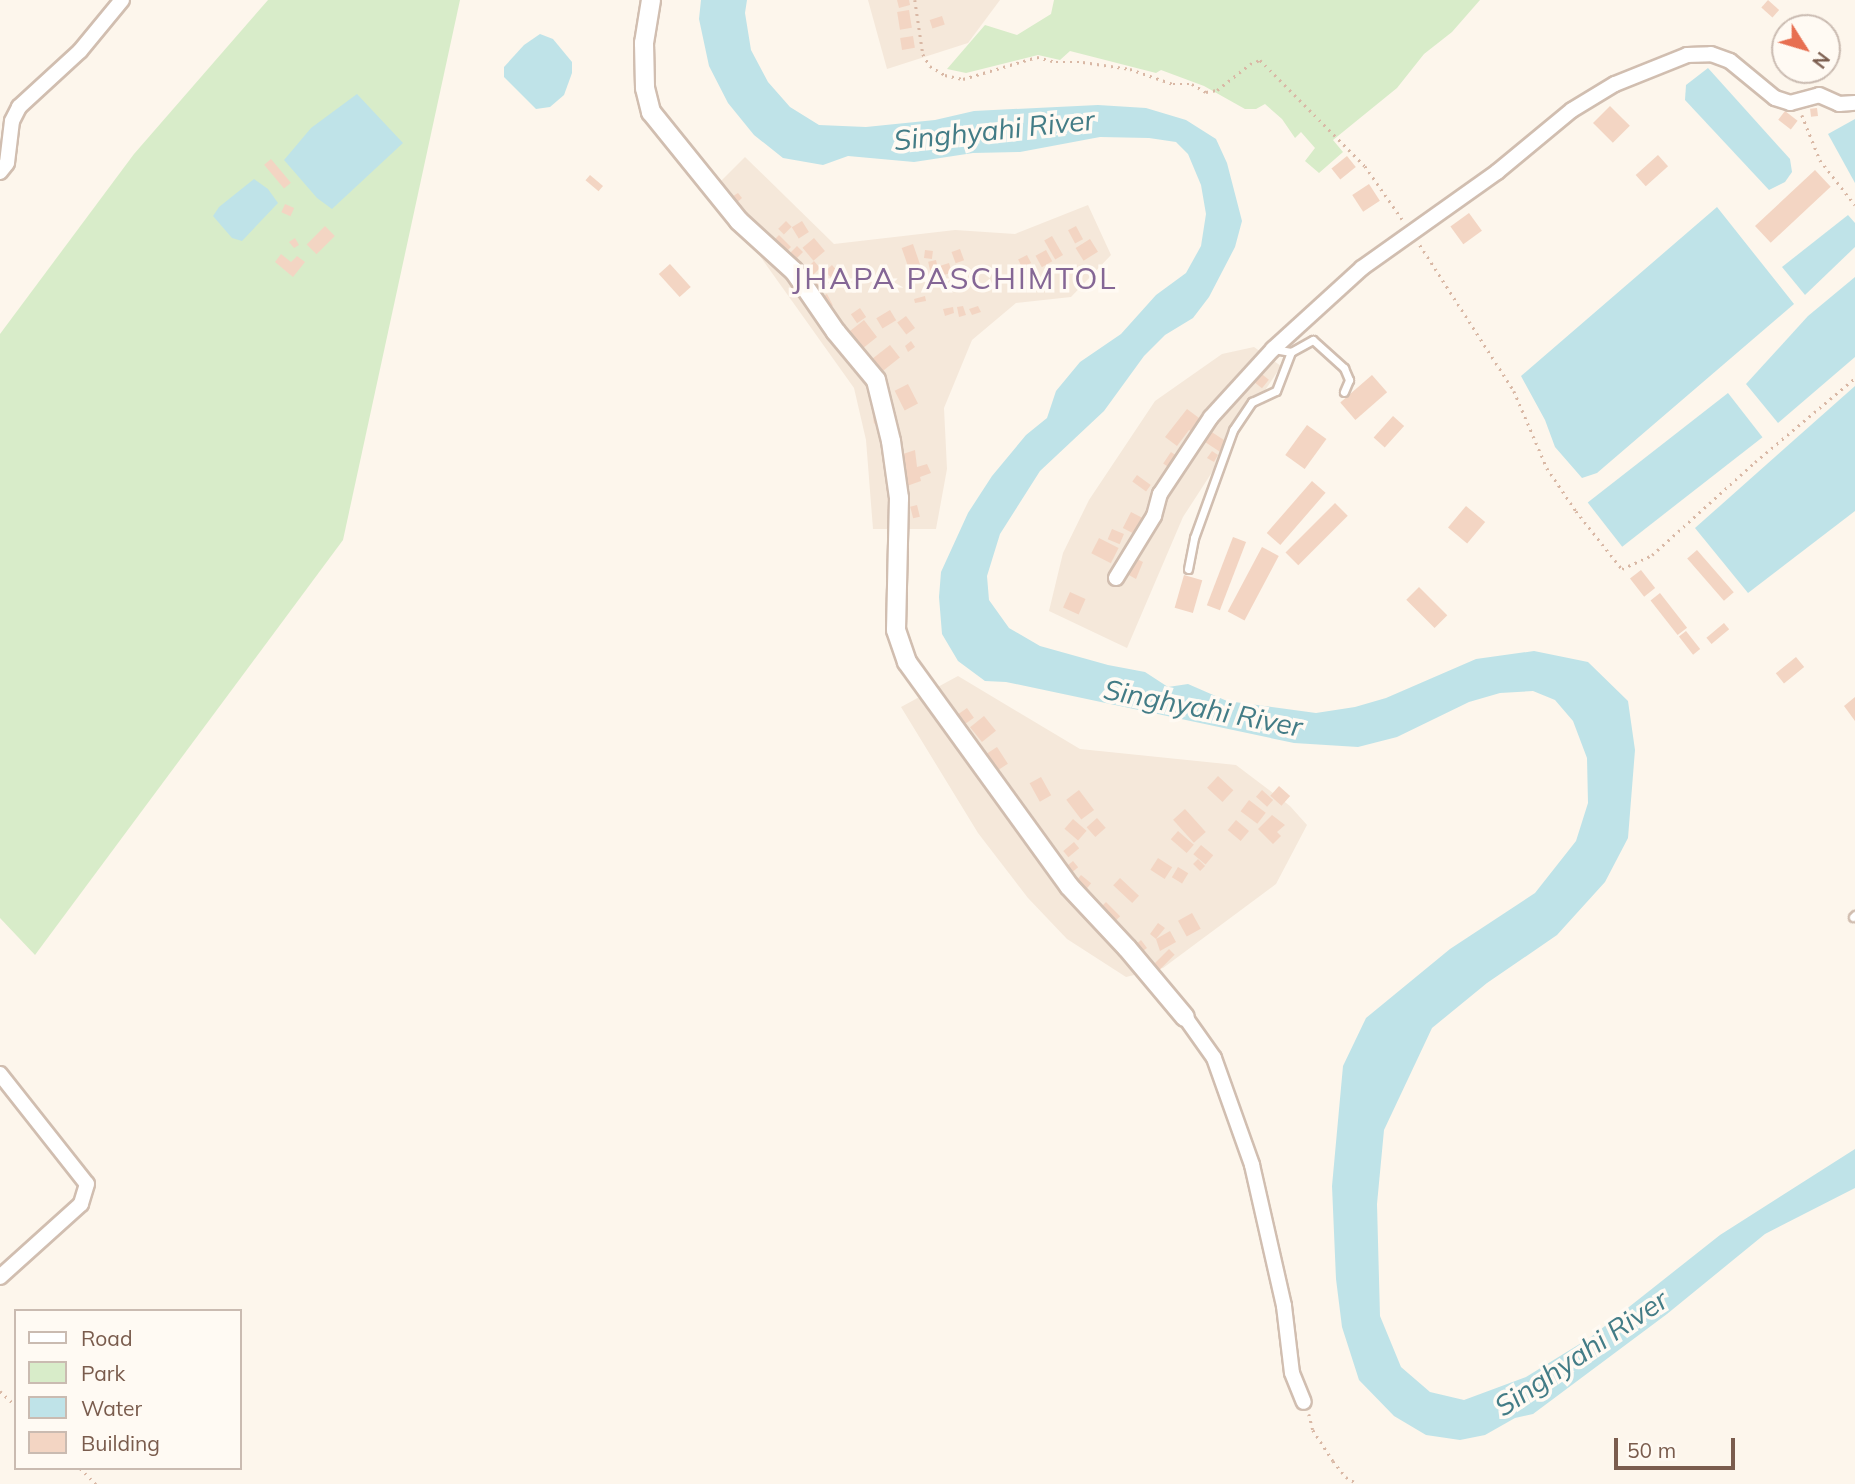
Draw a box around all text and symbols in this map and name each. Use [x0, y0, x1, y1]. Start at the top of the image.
north arrow [1771, 14, 1841, 84]
text: N [1807, 47, 1835, 73]
water label: Singhyahi River [892, 103, 1096, 157]
district label: JHAPA PASCHIMTOL [794, 260, 1116, 296]
water label: Singhyahi River [1101, 672, 1305, 744]
water label: Singhyahi River [1488, 1283, 1674, 1423]
legend [14, 1309, 242, 1470]
text: Road [81, 1325, 132, 1351]
text: Park [81, 1360, 125, 1386]
text: Water [81, 1395, 142, 1421]
scale bar [1617, 1424, 1738, 1468]
text: Building [81, 1430, 160, 1456]
text: 50 m [1627, 1437, 1676, 1463]

